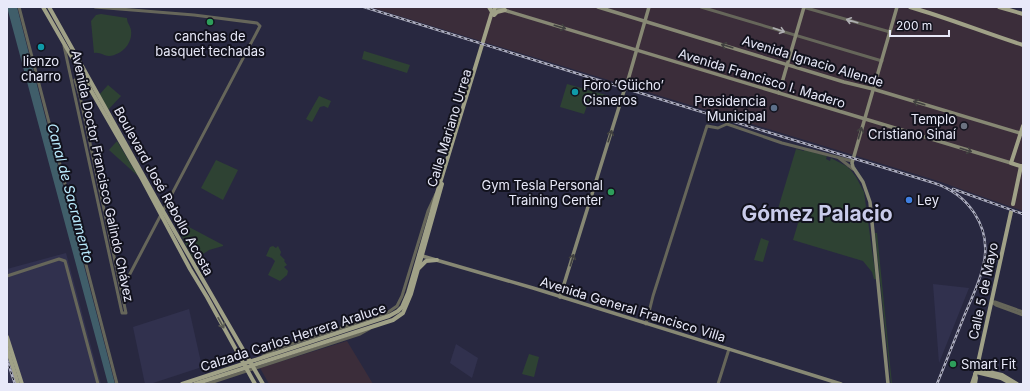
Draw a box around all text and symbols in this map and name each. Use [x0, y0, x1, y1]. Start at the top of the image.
scale bar [890, 12, 949, 38]
marker: canchas de basquet techadas [205, 17, 215, 27]
one-way arrow [846, 17, 859, 25]
text: 200 m [896, 18, 932, 33]
one-way arrow [554, 24, 566, 32]
one-way arrow [772, 27, 785, 34]
place label: canchas de basquet techadas [155, 28, 265, 59]
street label: Avenida Ignacio Allende [740, 32, 886, 90]
marker: lienzo charro [36, 42, 46, 52]
one-way arrow [721, 42, 734, 49]
street label: Avenida Francisco I. Madero [677, 45, 848, 111]
street label: Avenida Doctor Francisco Galindo Chávez [68, 48, 138, 304]
place label: lienzo charro [21, 53, 61, 84]
street label: Calle Mariano Urrea [423, 67, 475, 189]
place label: Foro ‘Güicho’ Cisneros [583, 77, 664, 108]
marker: Foro ‘Güicho’ Cisneros [570, 87, 580, 97]
place label: Presidencia Municipal [694, 93, 766, 124]
one-way arrow [912, 99, 925, 106]
marker: Presidencia Municipal [769, 103, 779, 113]
street label: Boulevard José Rebollo Acosta [111, 104, 217, 278]
place label: Templo Cristiano Sinaí [868, 111, 957, 142]
water label: Canal de Sacramento [44, 121, 98, 265]
marker: Templo Cristiano Sinaí [959, 121, 969, 131]
one-way arrow [857, 127, 864, 140]
one-way arrow [607, 130, 615, 142]
one-way arrow [960, 147, 973, 154]
place label: Gym Tesla Personal Training Center [482, 177, 603, 208]
marker: Gym Tesla Personal Training Center [606, 187, 616, 197]
place label: Ley [917, 192, 939, 208]
marker: Ley [904, 195, 914, 205]
district label: Gómez Palacio [741, 201, 893, 226]
street label: Calle 5 de Mayo [965, 241, 1001, 341]
one-way arrow [569, 254, 576, 267]
street label: Avenida General Francisco Villa [538, 273, 728, 345]
street label: Calzada Carlos Herrera Araluce [198, 299, 388, 375]
one-way arrow [217, 316, 225, 328]
place label: Smart Fit [961, 356, 1016, 372]
marker: Smart Fit [948, 359, 958, 369]

